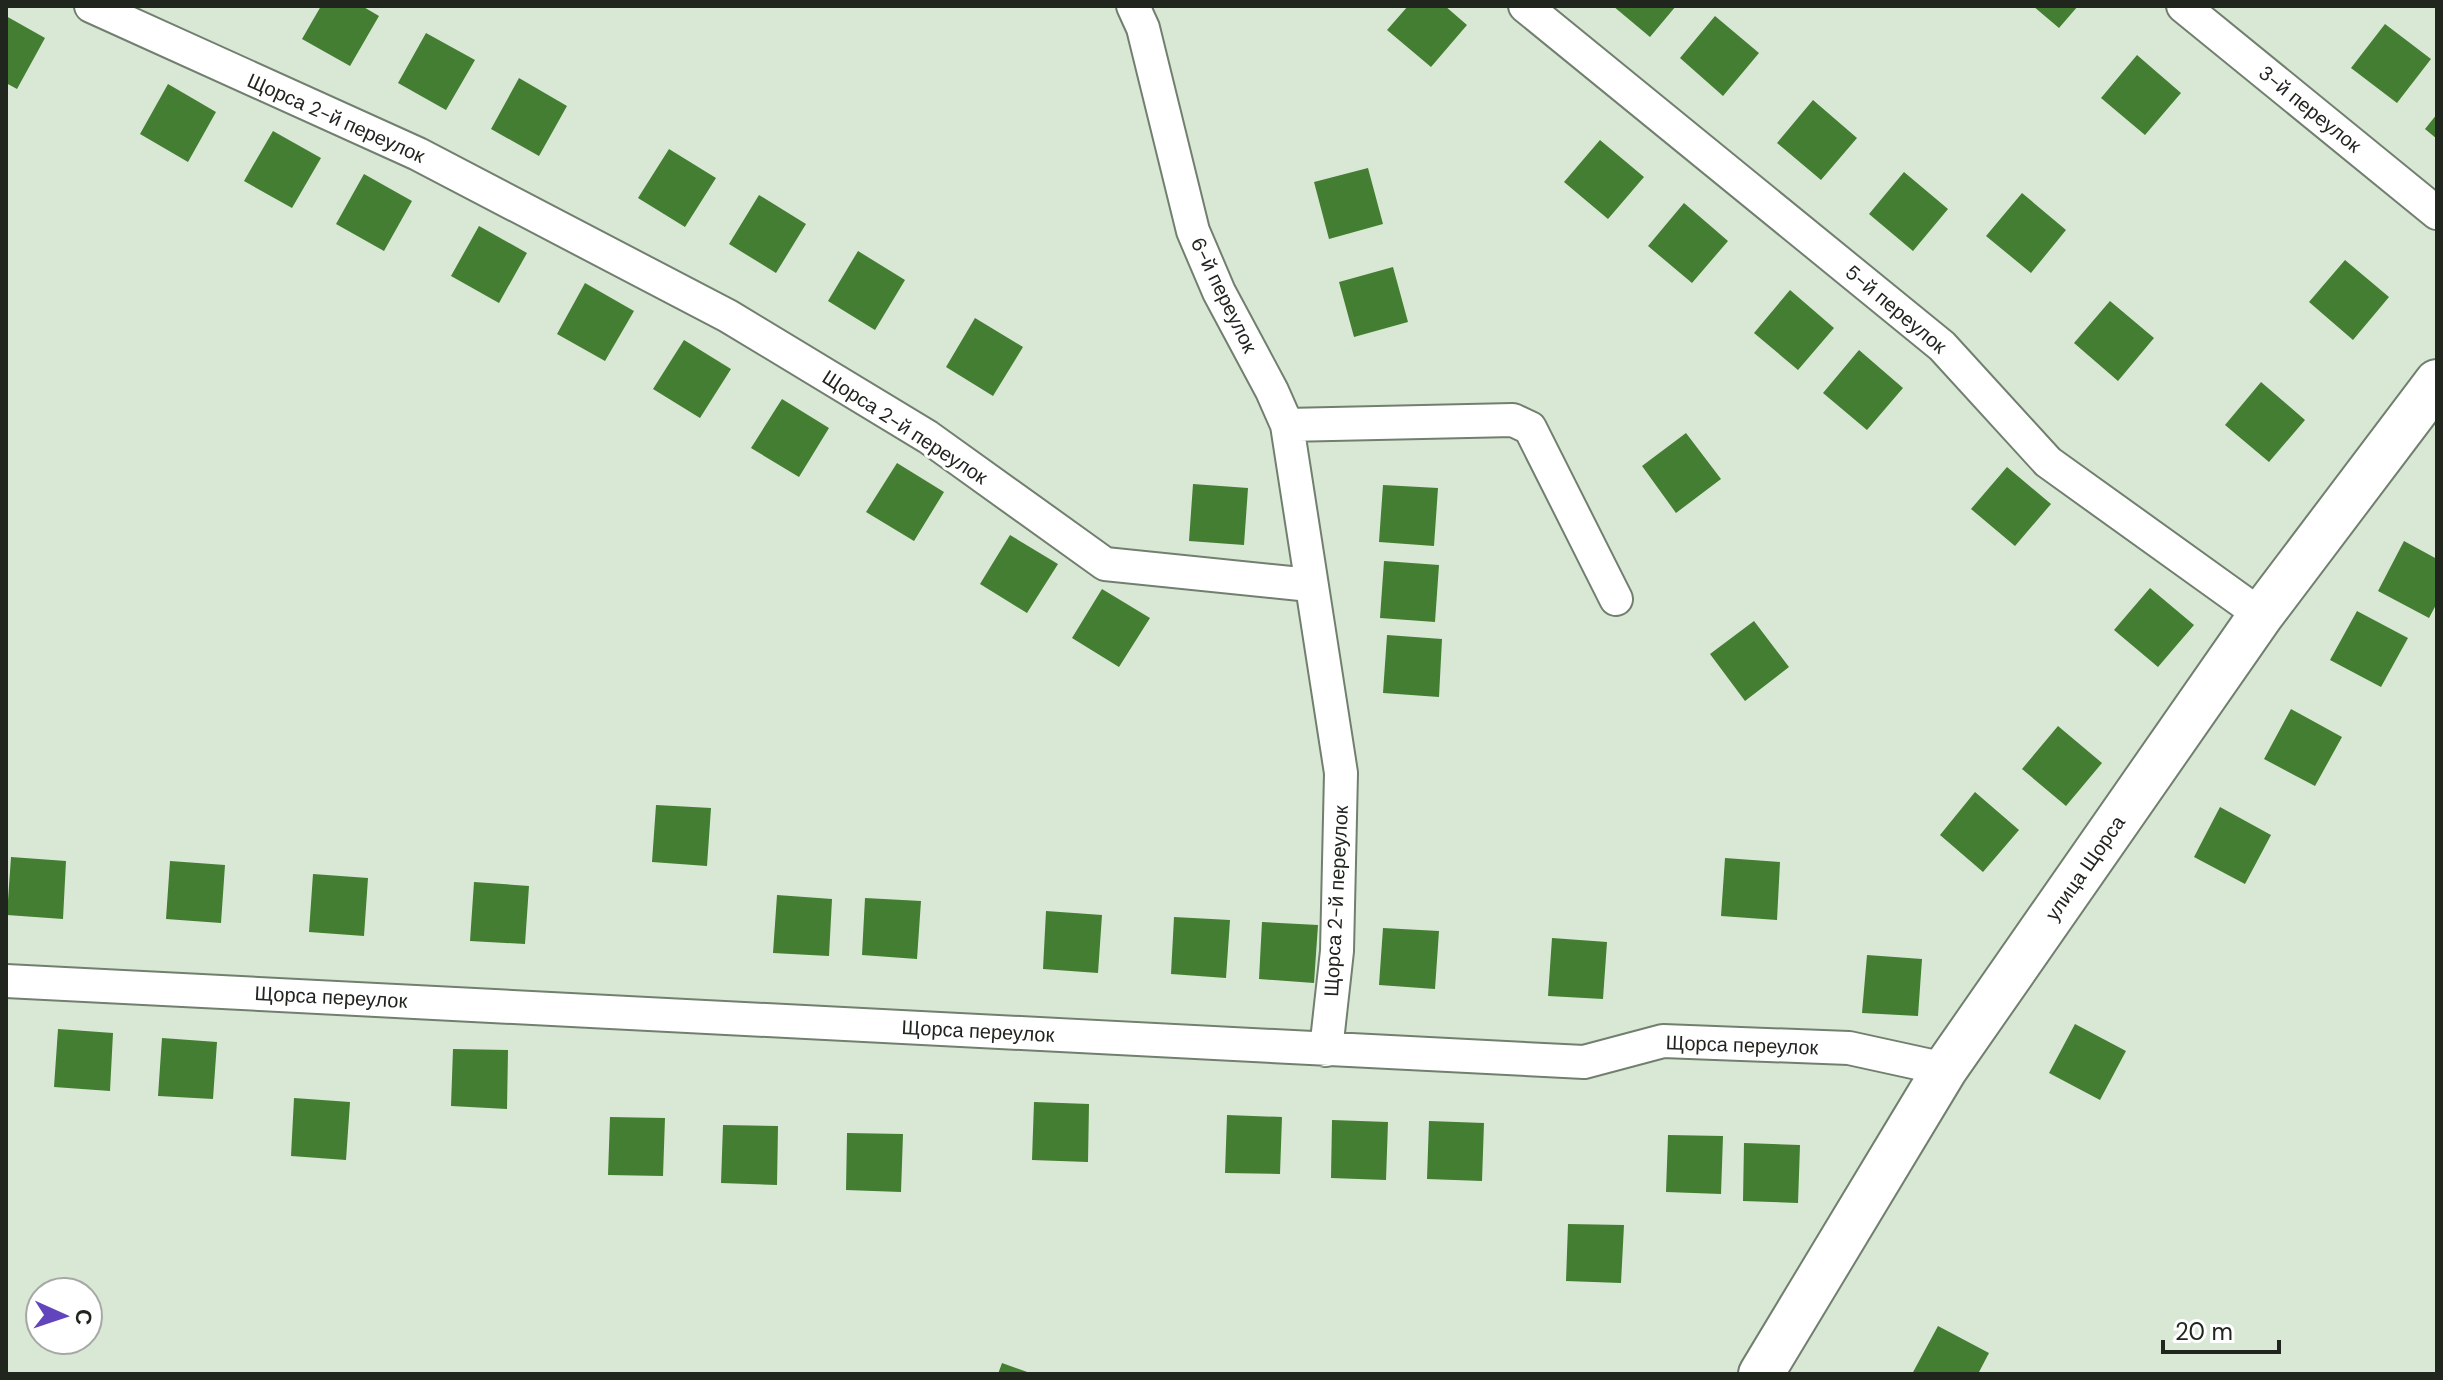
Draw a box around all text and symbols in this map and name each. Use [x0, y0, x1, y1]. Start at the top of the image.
street label: 3-й переулок [2253, 60, 2367, 158]
street label: Щорса 2-й переулок [243, 67, 429, 169]
street label: 6-й переулок [1185, 233, 1263, 357]
street label: 5-й переулок [1840, 259, 1952, 359]
street label: Щорса 2-й переулок [818, 364, 993, 490]
street label: Щорса 2-й переулок [1318, 804, 1354, 997]
street label: улица Щорса [2039, 810, 2131, 926]
street label: Щорса переулок [254, 980, 408, 1014]
street label: Щорса переулок [901, 1014, 1055, 1048]
street label: Щорса переулок [1665, 1029, 1819, 1061]
north arrow [24, 1276, 104, 1356]
scale bar [2163, 1304, 2279, 1354]
text: С [69, 1308, 98, 1326]
text: 20 m [2175, 1316, 2233, 1347]

